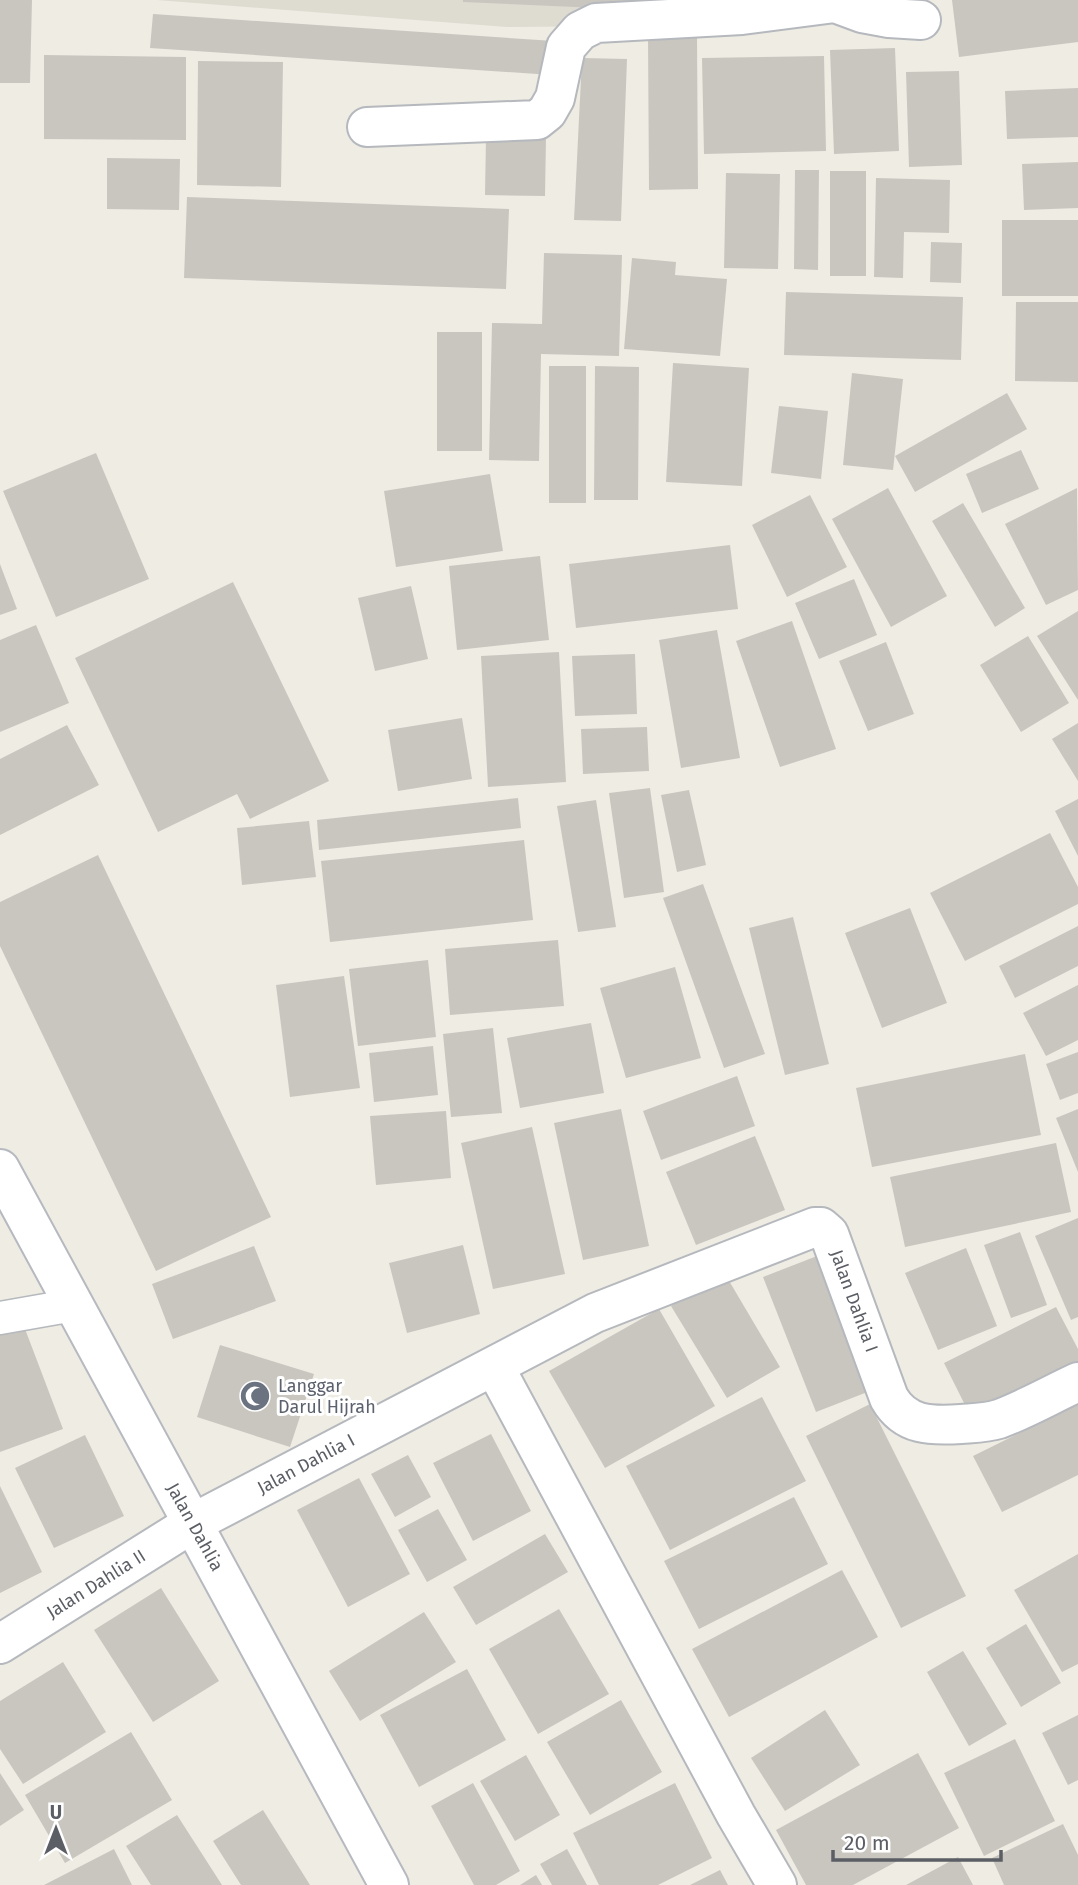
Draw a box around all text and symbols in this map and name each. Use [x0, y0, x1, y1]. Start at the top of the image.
street label: Jalan Dahlia I [825, 1247, 883, 1355]
place label: Langgar Darul Hijrah [278, 1375, 376, 1418]
mosque icon: Langgar Darul Hijrah [238, 1379, 272, 1413]
street label: Jalan Dahlia I [253, 1429, 359, 1499]
street label: Jalan Dahlia [162, 1479, 228, 1575]
street label: Jalan Dahlia II [42, 1545, 150, 1623]
north arrow [21, 1794, 91, 1864]
text: U [50, 1801, 62, 1824]
scale bar [833, 1818, 1001, 1862]
text: 20 m [844, 1830, 890, 1856]

